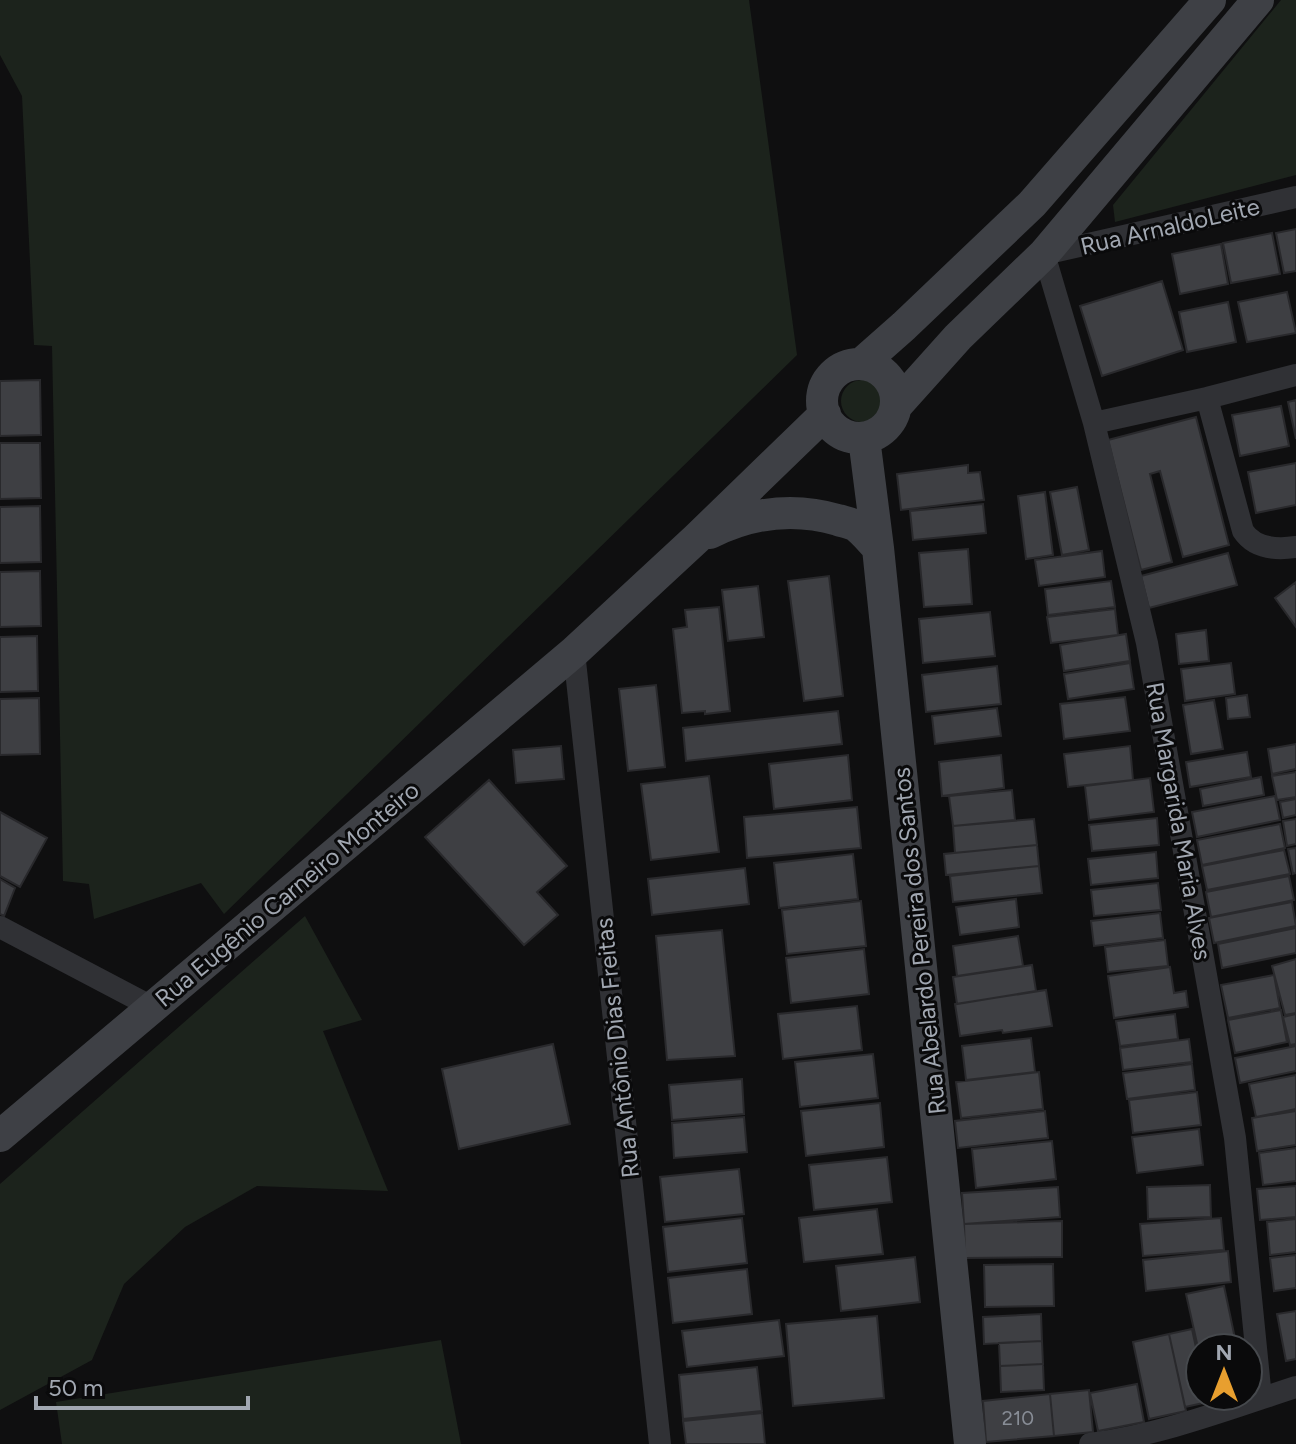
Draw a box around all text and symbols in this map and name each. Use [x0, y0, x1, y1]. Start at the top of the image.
street label: Rua ArnaldoLeite [1078, 191, 1262, 261]
street label: Rua Margarida Maria Alves [1140, 680, 1218, 962]
street label: Rua Abelardo Pereira dos Santos [886, 766, 952, 1116]
street label: Rua Eugênio Carneiro Monteiro [149, 775, 425, 1013]
street label: Rua Antônio Dias Freitas [589, 916, 645, 1180]
north arrow [1184, 1332, 1264, 1412]
text: N [1215, 1339, 1233, 1366]
scale bar [36, 1360, 248, 1410]
text: 50 m [48, 1373, 104, 1402]
house number: 210 [1002, 1406, 1034, 1430]

